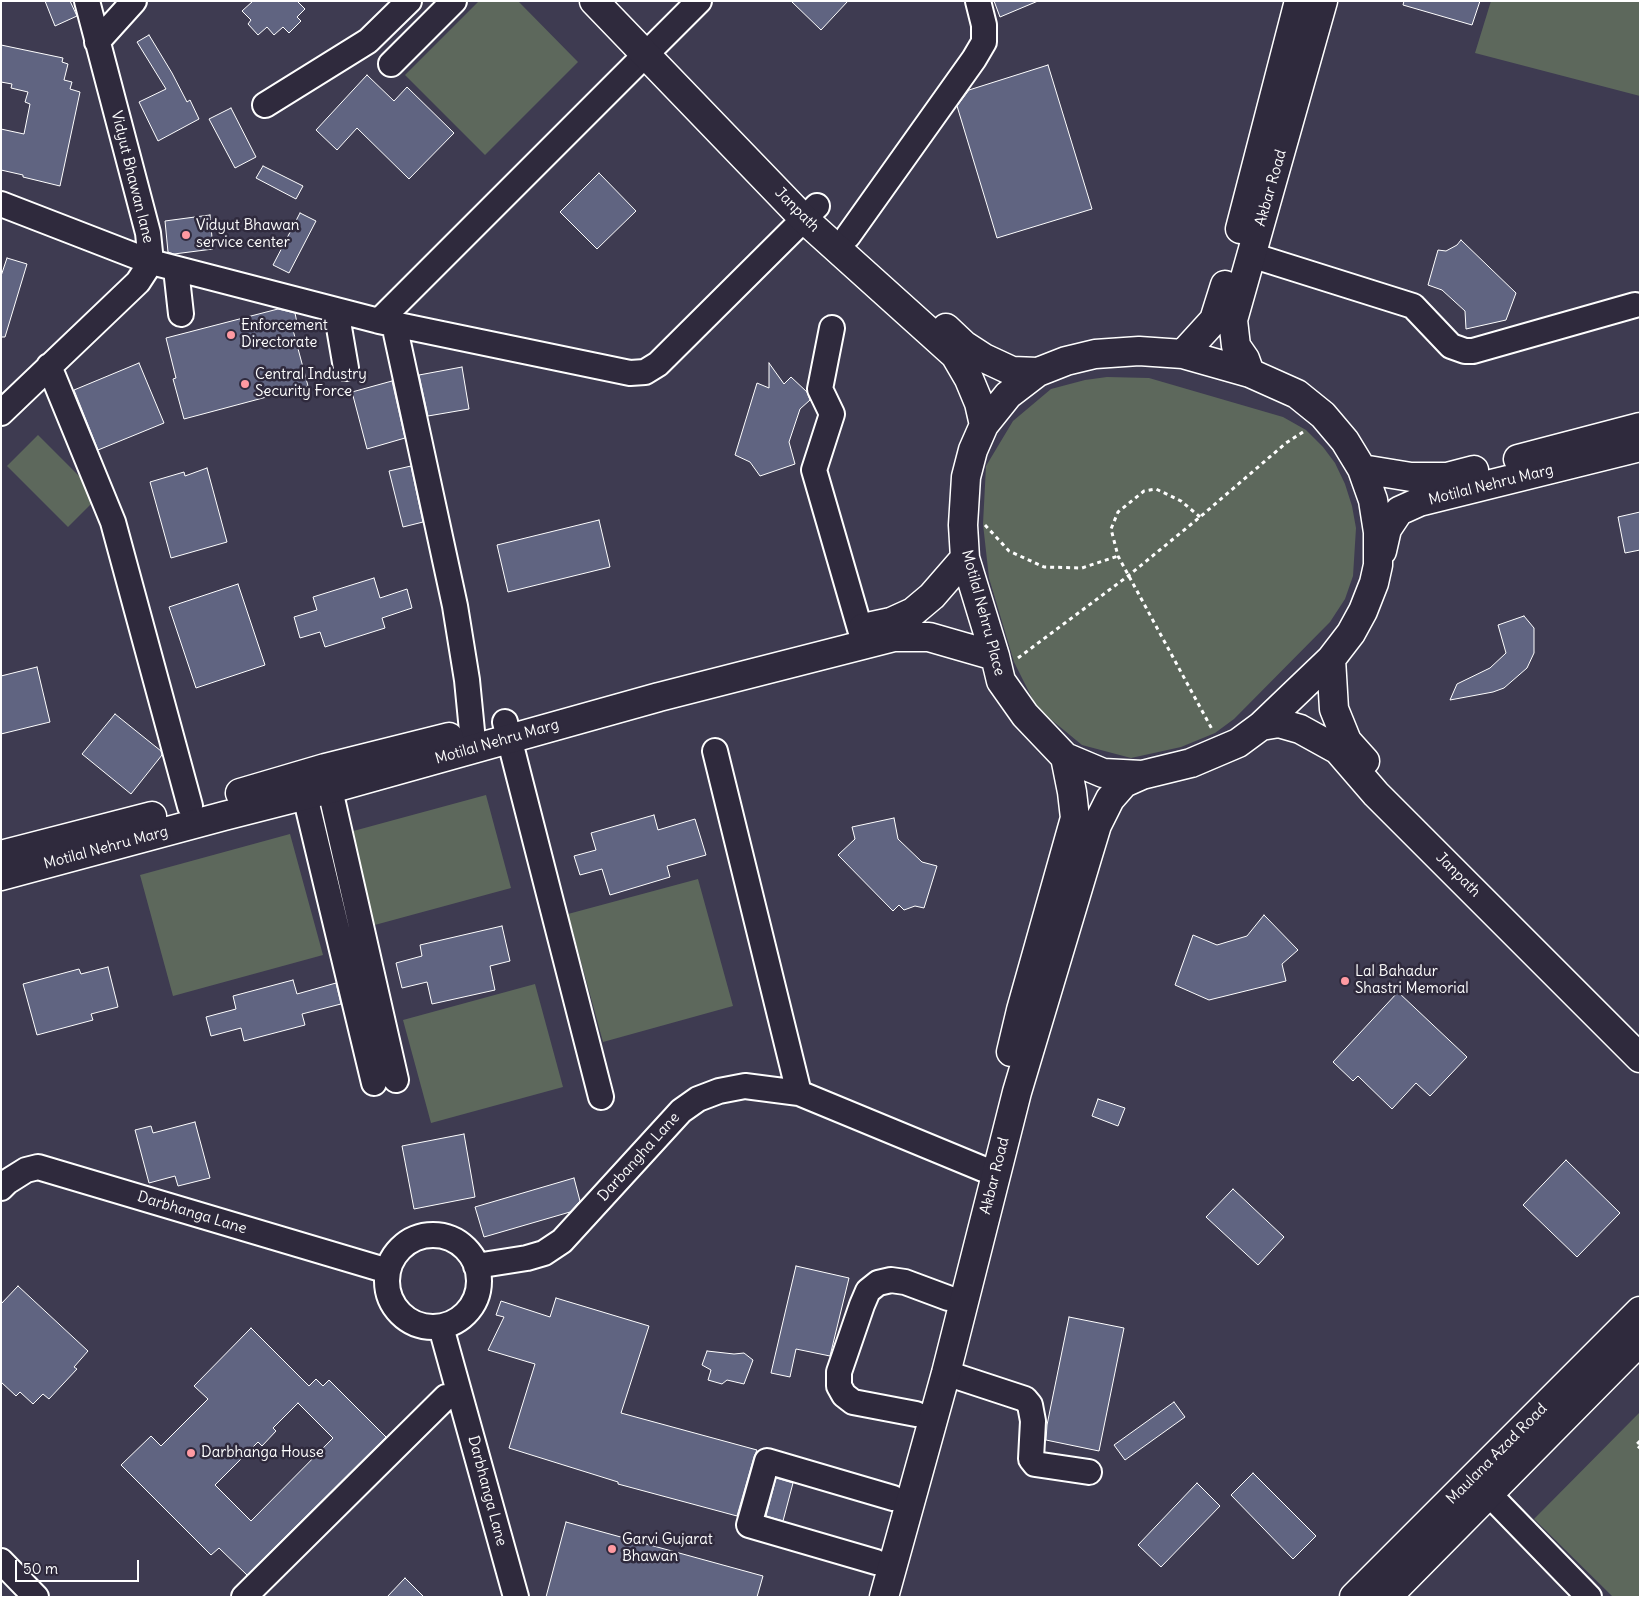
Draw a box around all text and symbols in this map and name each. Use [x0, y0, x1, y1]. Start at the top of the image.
street label: Vidyut Bhawan lane [107, 109, 157, 245]
street label: Akbar Road [1251, 148, 1291, 228]
street label: Janpath [771, 184, 823, 236]
place label: Vidyut Bhawan service center [196, 217, 300, 252]
marker: Vidyut Bhawan service center [180, 229, 192, 241]
place label: Enforcement Directorate [241, 317, 328, 352]
marker: Enforcement Directorate [225, 329, 237, 341]
place label: Central Industry Security Force [255, 366, 367, 401]
marker: Central Industry Security Force [239, 378, 251, 390]
street label: Motilal Nehru Marg [1427, 461, 1555, 509]
street label: Motilal Nehru Place [958, 548, 1008, 678]
street label: Motilal Nehru Marg [433, 716, 561, 768]
street label: Motilal Nehru Marg [42, 823, 170, 873]
street label: Janpath [1432, 849, 1484, 901]
place label: Lal Bahadur Shastri Memorial [1355, 963, 1469, 998]
marker: Lal Bahadur Shastri Memorial [1339, 975, 1351, 987]
street label: Darbangha Lane [594, 1109, 684, 1205]
street label: Akbar Road [977, 1136, 1013, 1216]
street label: Darbhanga Lane [135, 1188, 249, 1238]
street label: Maulana Azad Road [1443, 1400, 1551, 1508]
street label: Darbhanga Lane [464, 1434, 510, 1548]
place label: Darbhanga House [201, 1444, 324, 1462]
marker: Darbhanga House [185, 1447, 197, 1459]
place label: Garvi Gujarat Bhawan [622, 1531, 713, 1566]
marker: Garvi Gujarat Bhawan [606, 1543, 618, 1555]
scale bar [18, 1550, 141, 1582]
text: 50 m [23, 1559, 58, 1578]

